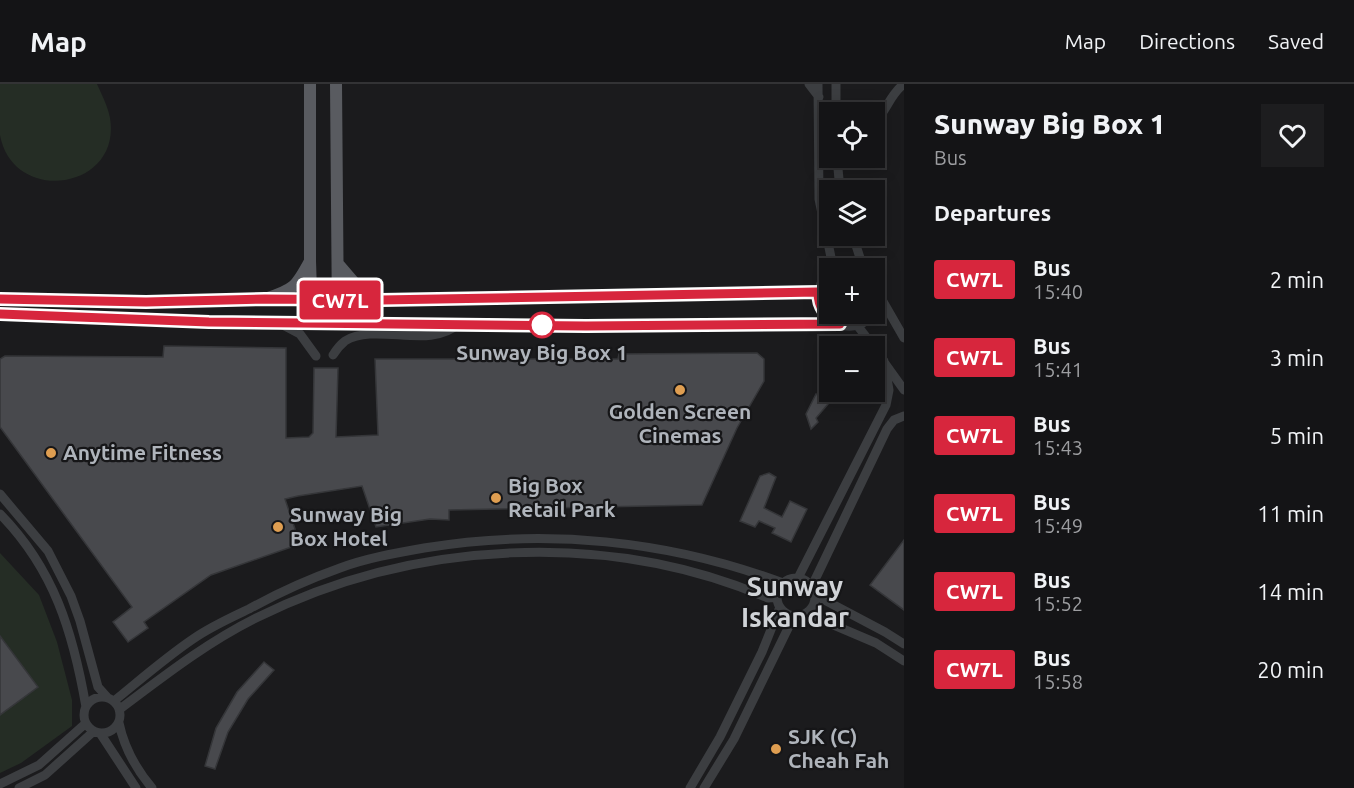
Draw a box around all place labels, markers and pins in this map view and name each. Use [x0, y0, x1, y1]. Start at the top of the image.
marker: Sunway Big Box 1 [529, 312, 555, 338]
place label: Sunway Big Box 1 [456, 340, 628, 364]
marker: Golden Screen Cinemas [673, 383, 687, 397]
place label: Golden Screen Cinemas [609, 399, 751, 447]
place label: Anytime Fitness [63, 440, 222, 464]
marker: Anytime Fitness [44, 446, 58, 460]
place label: Big Box Retail Park [508, 473, 616, 521]
marker: Big Box Retail Park [489, 491, 503, 505]
place label: Sunway Big Box Hotel [290, 502, 402, 550]
marker: Sunway Big Box Hotel [271, 520, 285, 534]
place label: SJK (C) Cheah Fah [788, 724, 889, 772]
marker: SJK (C) Cheah Fah [769, 742, 783, 756]

